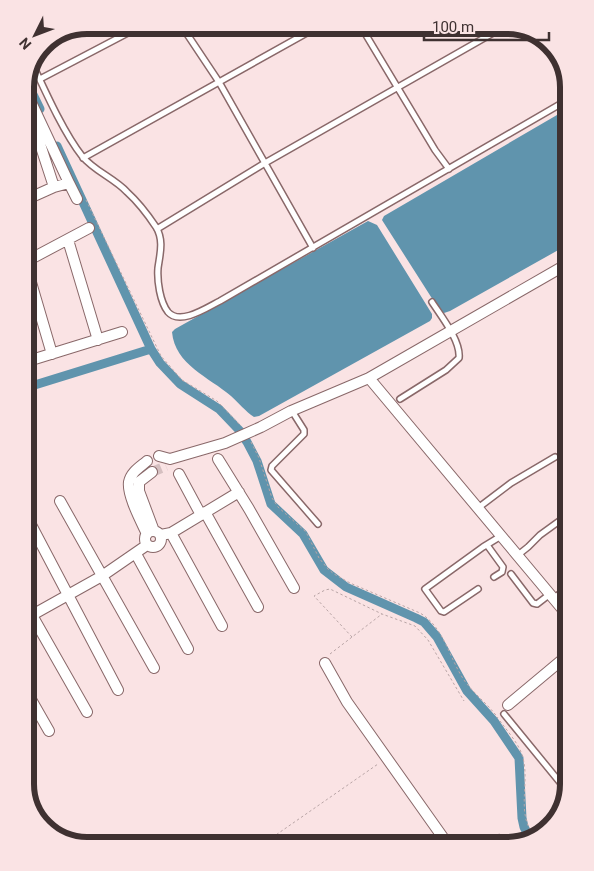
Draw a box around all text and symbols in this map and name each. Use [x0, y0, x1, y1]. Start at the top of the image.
north arrow [10, 10, 60, 60]
scale bar [424, 10, 549, 42]
text: 100 m [432, 18, 474, 36]
text: N [16, 35, 35, 53]

